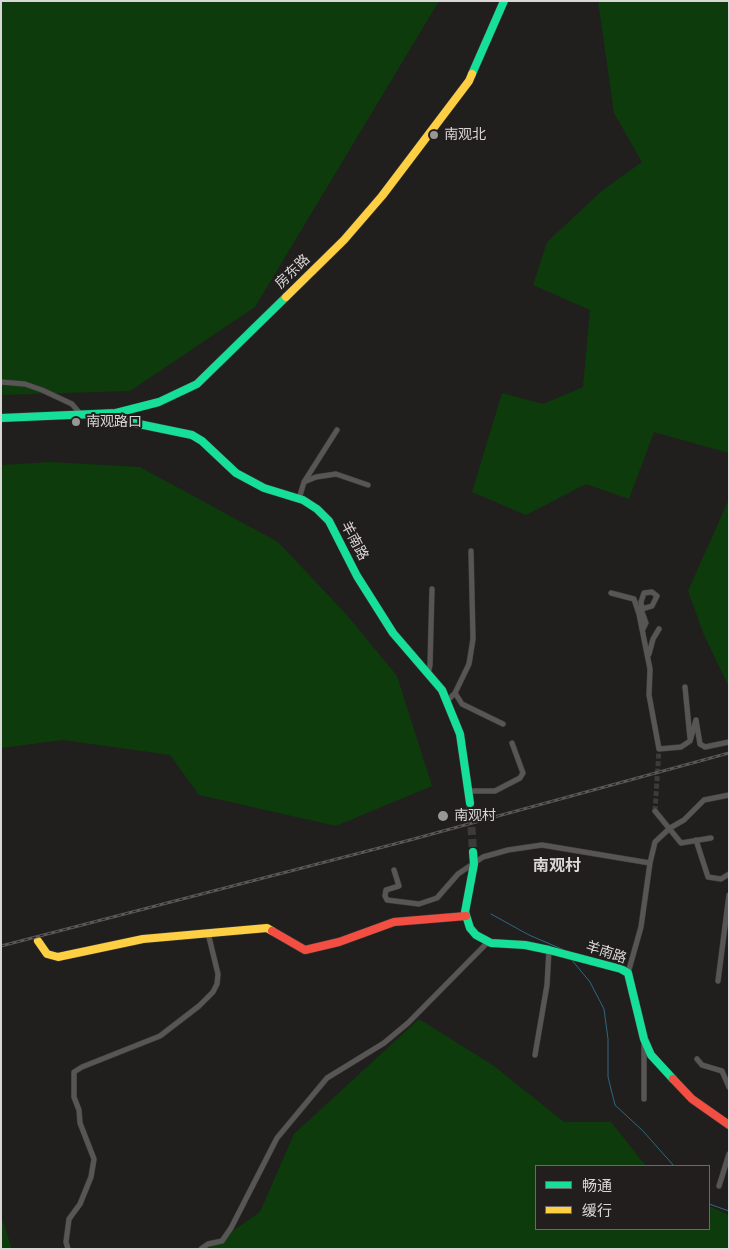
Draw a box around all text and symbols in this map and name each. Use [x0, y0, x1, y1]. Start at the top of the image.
place label: 南观北 [444, 127, 486, 143]
marker: 南观北 [428, 129, 440, 141]
street label: 房东路 [272, 251, 314, 293]
place label: 南观路口 [86, 414, 142, 430]
marker: 南观路口 [70, 416, 82, 428]
street label: 羊南路 [337, 519, 371, 563]
place label: 南观村 [454, 808, 496, 824]
marker: 南观村 [436, 809, 450, 823]
district label: 南观村 [533, 857, 581, 877]
street label: 羊南路 [583, 939, 629, 967]
legend [535, 1165, 710, 1230]
text: 畅通 [582, 1177, 612, 1195]
text: 缓行 [582, 1202, 612, 1220]

